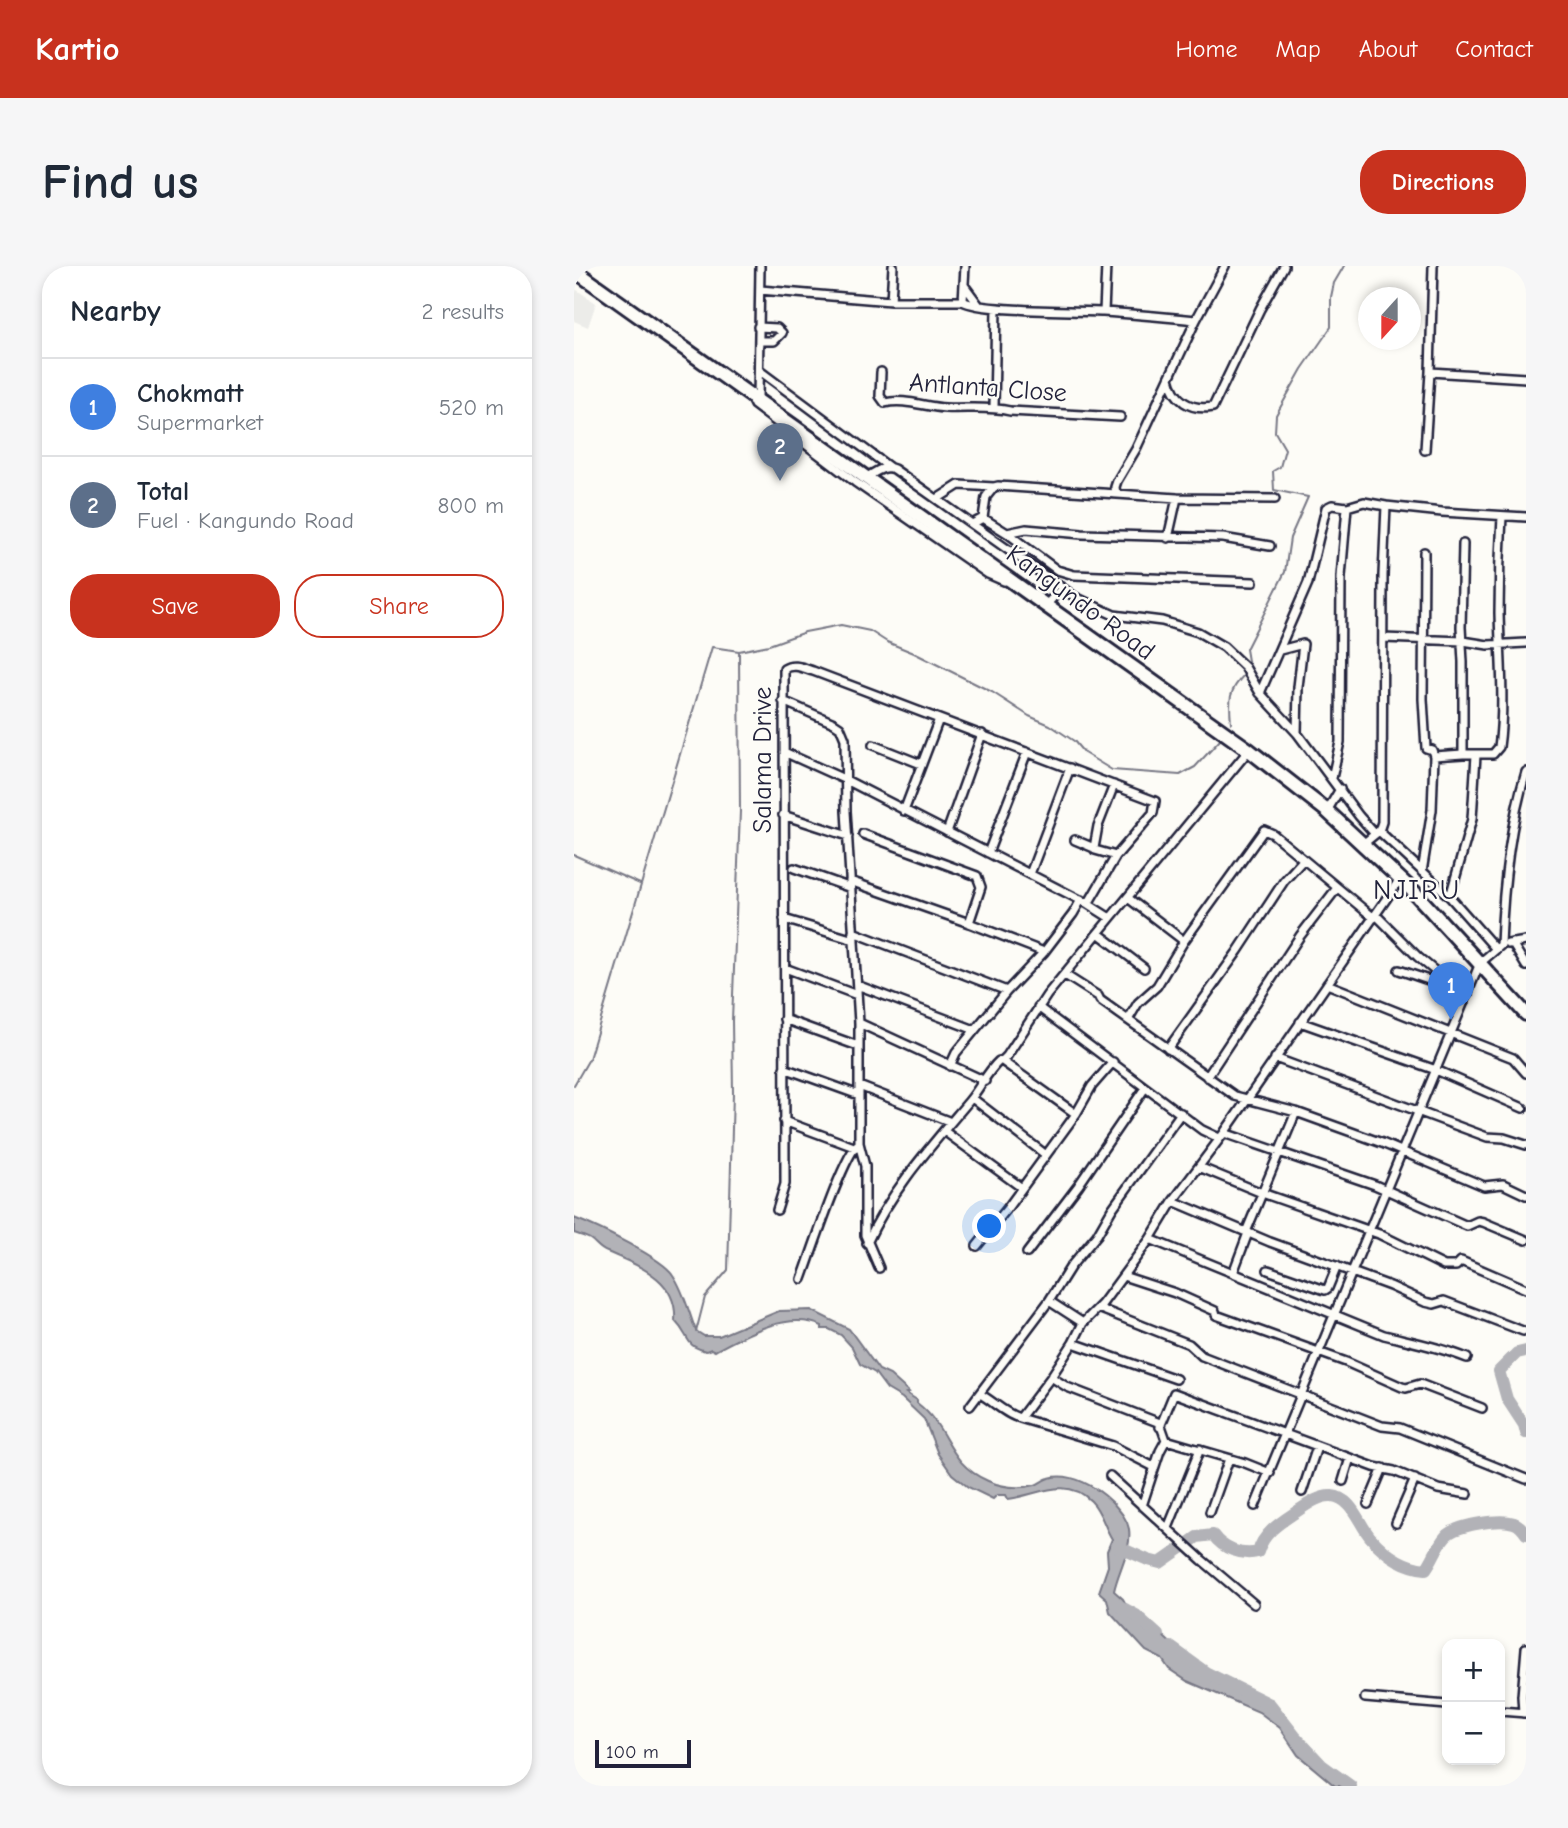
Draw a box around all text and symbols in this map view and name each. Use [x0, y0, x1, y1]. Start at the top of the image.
text: Kartio [35, 30, 120, 68]
text: Home [1176, 35, 1237, 63]
text: Map [1275, 35, 1321, 63]
text: About [1359, 35, 1417, 63]
text: Contact [1455, 35, 1533, 63]
button: Directions [1360, 150, 1526, 214]
text: Find us [42, 154, 198, 210]
north arrow [1358, 287, 1421, 350]
text: Nearby [70, 294, 161, 329]
text: 2 results [422, 298, 504, 325]
street label: Antlanta Close [908, 368, 1068, 408]
text: Chokmatt [137, 379, 243, 409]
text: 1 [88, 394, 98, 421]
text: 520 m [439, 394, 504, 421]
text: Supermarket [137, 409, 263, 436]
pin: 2 [757, 423, 803, 481]
text: Total [137, 477, 189, 507]
text: 2 [87, 492, 99, 519]
text: 800 m [437, 492, 504, 519]
text: Fuel · Kangundo Road [137, 507, 354, 534]
street label: Kangundo Road [1000, 539, 1160, 667]
button: Save [70, 574, 280, 638]
button: Share [294, 574, 504, 638]
street label: Salama Drive [748, 687, 778, 833]
district label: NJIRU [1373, 874, 1461, 906]
pin: 1 [1428, 962, 1474, 1020]
your location [972, 1209, 1006, 1243]
map controls [1442, 1639, 1505, 1765]
button: + [1442, 1639, 1505, 1702]
button: − [1442, 1702, 1505, 1765]
scale bar [595, 1737, 691, 1769]
text: 100 m [606, 1741, 659, 1763]

